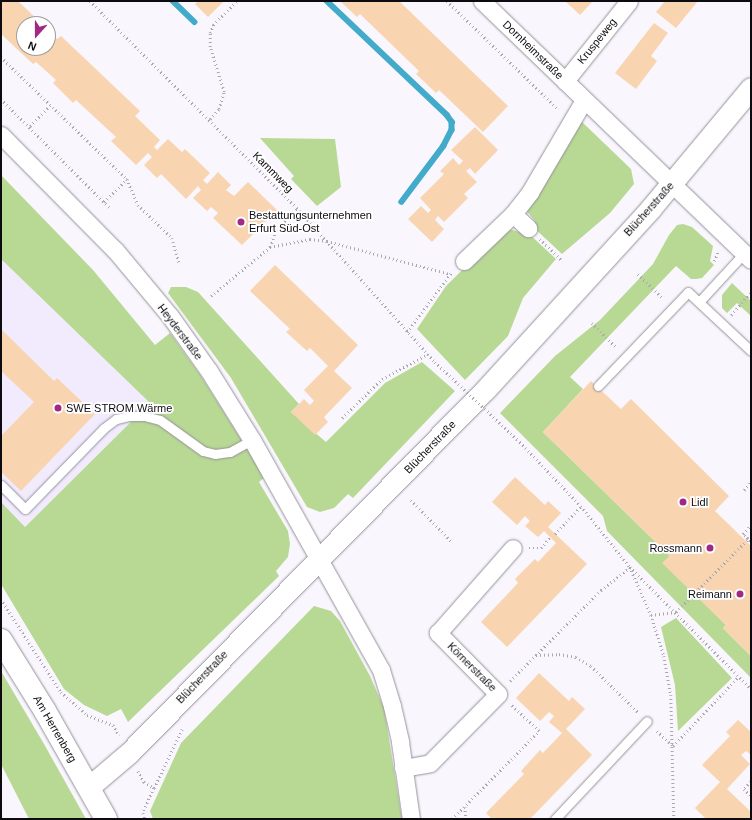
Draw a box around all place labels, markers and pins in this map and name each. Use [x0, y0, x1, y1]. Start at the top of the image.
place label: Bestattungsunternehmen Erfurt Süd-Ost [249, 209, 372, 235]
marker: Bestattungsunternehmen Erfurt Süd-Ost [236, 217, 246, 227]
place label: SWE STROM Wärme [66, 401, 172, 415]
marker: SWE STROM Wärme [53, 403, 63, 413]
place label: Lidl [691, 495, 708, 509]
marker: Lidl [678, 497, 688, 507]
place label: Rossmann [649, 541, 702, 555]
marker: Rossmann [705, 543, 715, 553]
place label: Reimann [688, 587, 732, 601]
marker: Reimann [735, 589, 745, 599]

